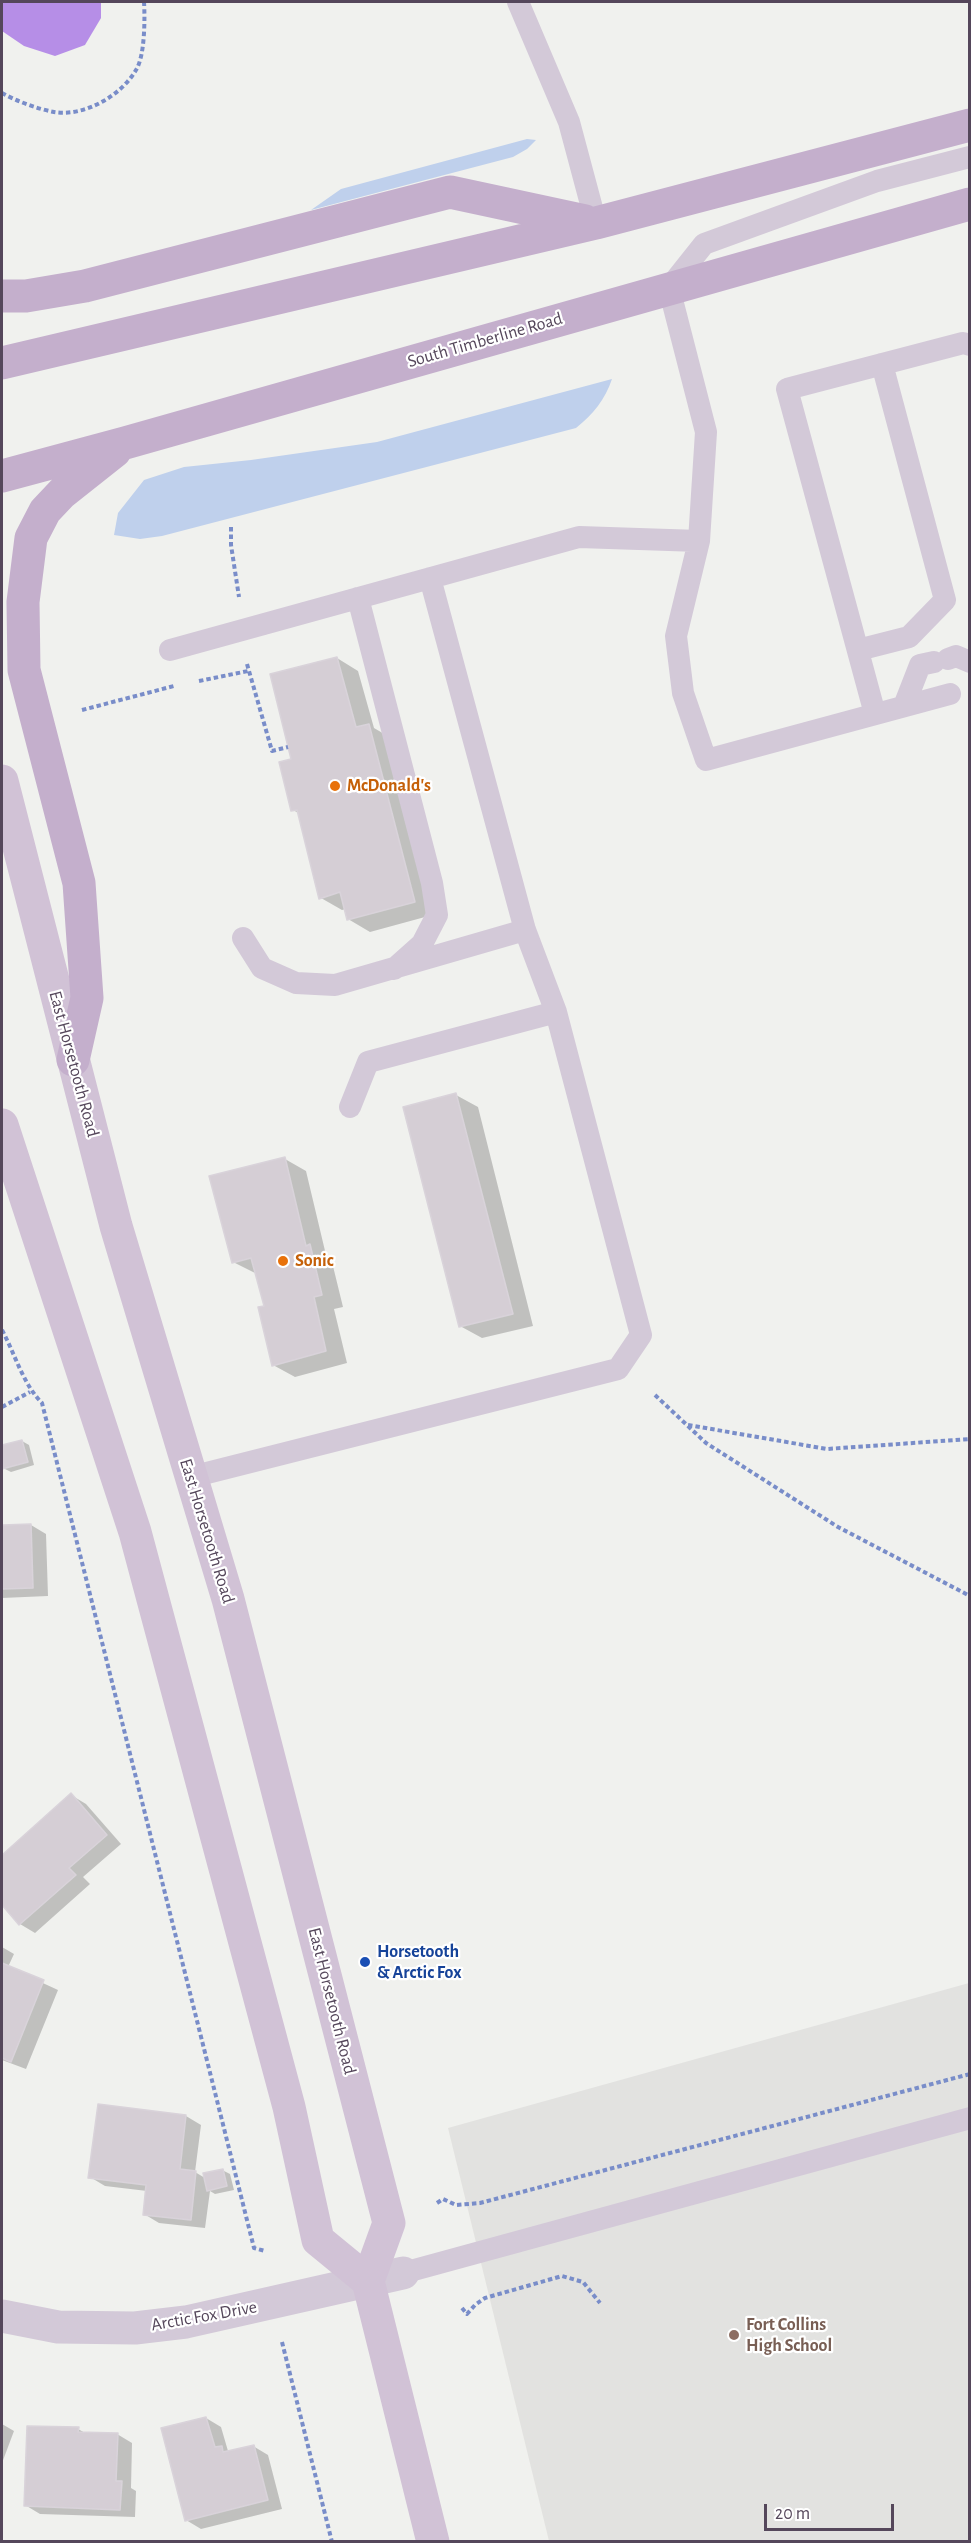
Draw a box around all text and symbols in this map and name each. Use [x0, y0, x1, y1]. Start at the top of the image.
street label: South Timberline Road [405, 308, 565, 372]
place label: McDonald's [347, 775, 431, 797]
marker: McDonald's [328, 779, 342, 793]
street label: East Horsetooth Road [44, 989, 104, 1139]
place label: Sonic [295, 1250, 334, 1272]
marker: Sonic [276, 1254, 290, 1268]
street label: East Horsetooth Road [175, 1456, 239, 1606]
street label: East Horsetooth Road [303, 1925, 361, 2077]
place label: Horsetooth & Arctic Fox [377, 1941, 461, 1984]
marker: Horsetooth & Arctic Fox [358, 1955, 372, 1969]
street label: Arctic Fox Drive [149, 2296, 259, 2336]
place label: Fort Collins High School [746, 2314, 832, 2356]
marker: Fort Collins High School [727, 2328, 741, 2342]
scale bar [767, 2492, 898, 2530]
text: 20 m [775, 2505, 810, 2523]

